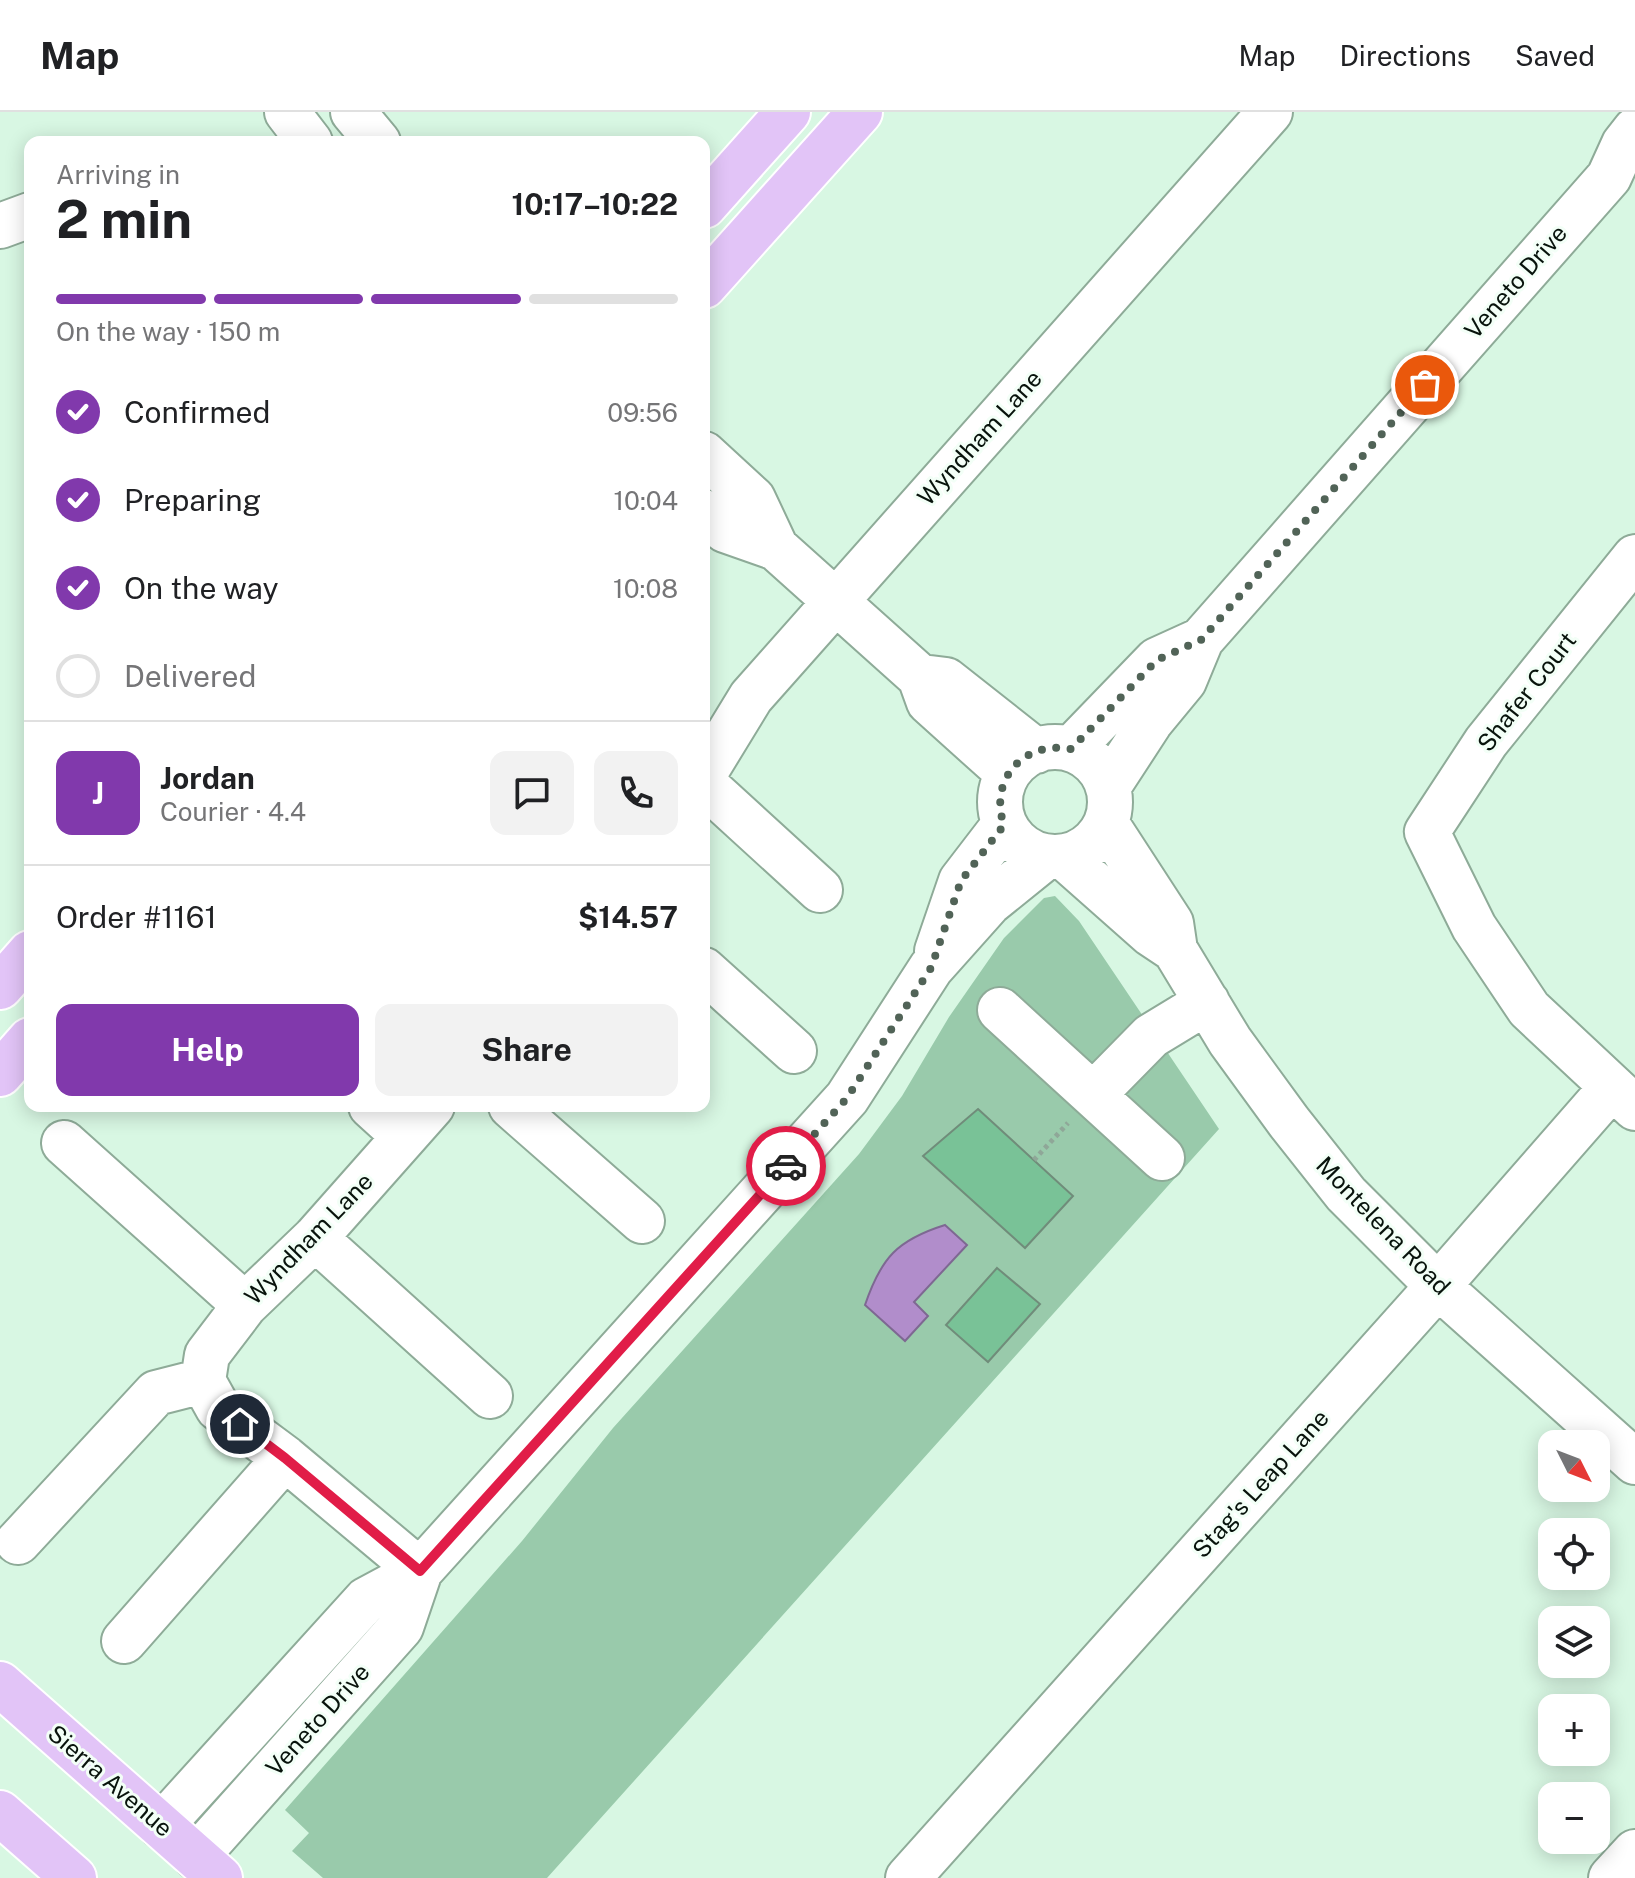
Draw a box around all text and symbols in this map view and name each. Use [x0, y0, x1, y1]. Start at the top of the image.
text: Map [40, 33, 119, 78]
text: Map [1239, 39, 1295, 72]
text: Directions [1339, 39, 1471, 72]
text: Saved [1515, 39, 1595, 72]
text: Arriving in [56, 159, 180, 190]
text: 10:17–10:22 [511, 186, 678, 222]
text: 2 min [56, 189, 192, 250]
street label: Veneto Drive [1458, 219, 1572, 344]
text: On the way · 150 m [56, 316, 280, 347]
pin [1391, 351, 1459, 419]
icon: bag [1403, 363, 1447, 407]
street label: Wyndham Lane [911, 364, 1047, 511]
icon: check [56, 390, 100, 434]
text: Confirmed [124, 394, 270, 430]
text: 09:56 [607, 397, 678, 428]
icon: check [56, 478, 100, 522]
text: Preparing [124, 482, 261, 518]
text: 10:04 [613, 485, 678, 516]
icon: check [56, 566, 100, 610]
text: On the way [124, 570, 278, 606]
text: 10:08 [613, 573, 678, 604]
street label: Shafer Court [1471, 626, 1581, 757]
text: Delivered [124, 658, 256, 694]
button: chat [490, 751, 574, 835]
button: phone [594, 751, 678, 835]
text: Jordan [160, 760, 255, 796]
text: J [92, 775, 104, 811]
text: Courier · 4.4 [160, 796, 306, 827]
text: Order #1161 [56, 899, 217, 935]
text: $14.57 [578, 899, 678, 935]
button: Help [56, 1004, 359, 1096]
button: Share [375, 1004, 678, 1096]
courier [746, 1126, 826, 1206]
icon: car [764, 1144, 808, 1188]
street label: Montelena Road [1311, 1151, 1457, 1300]
street label: Wyndham Lane [239, 1167, 378, 1310]
pin [206, 1390, 274, 1458]
icon: home [218, 1402, 262, 1446]
street label: Stag's Leap Lane [1186, 1404, 1334, 1563]
north arrow [1538, 1430, 1610, 1502]
map controls [1538, 1430, 1610, 1854]
button: locate [1538, 1518, 1610, 1590]
button: layers [1538, 1606, 1610, 1678]
street label: Veneto Drive [260, 1657, 375, 1781]
button: + [1538, 1694, 1610, 1766]
street label: Sierra Avenue [43, 1719, 179, 1842]
button: − [1538, 1782, 1610, 1854]

